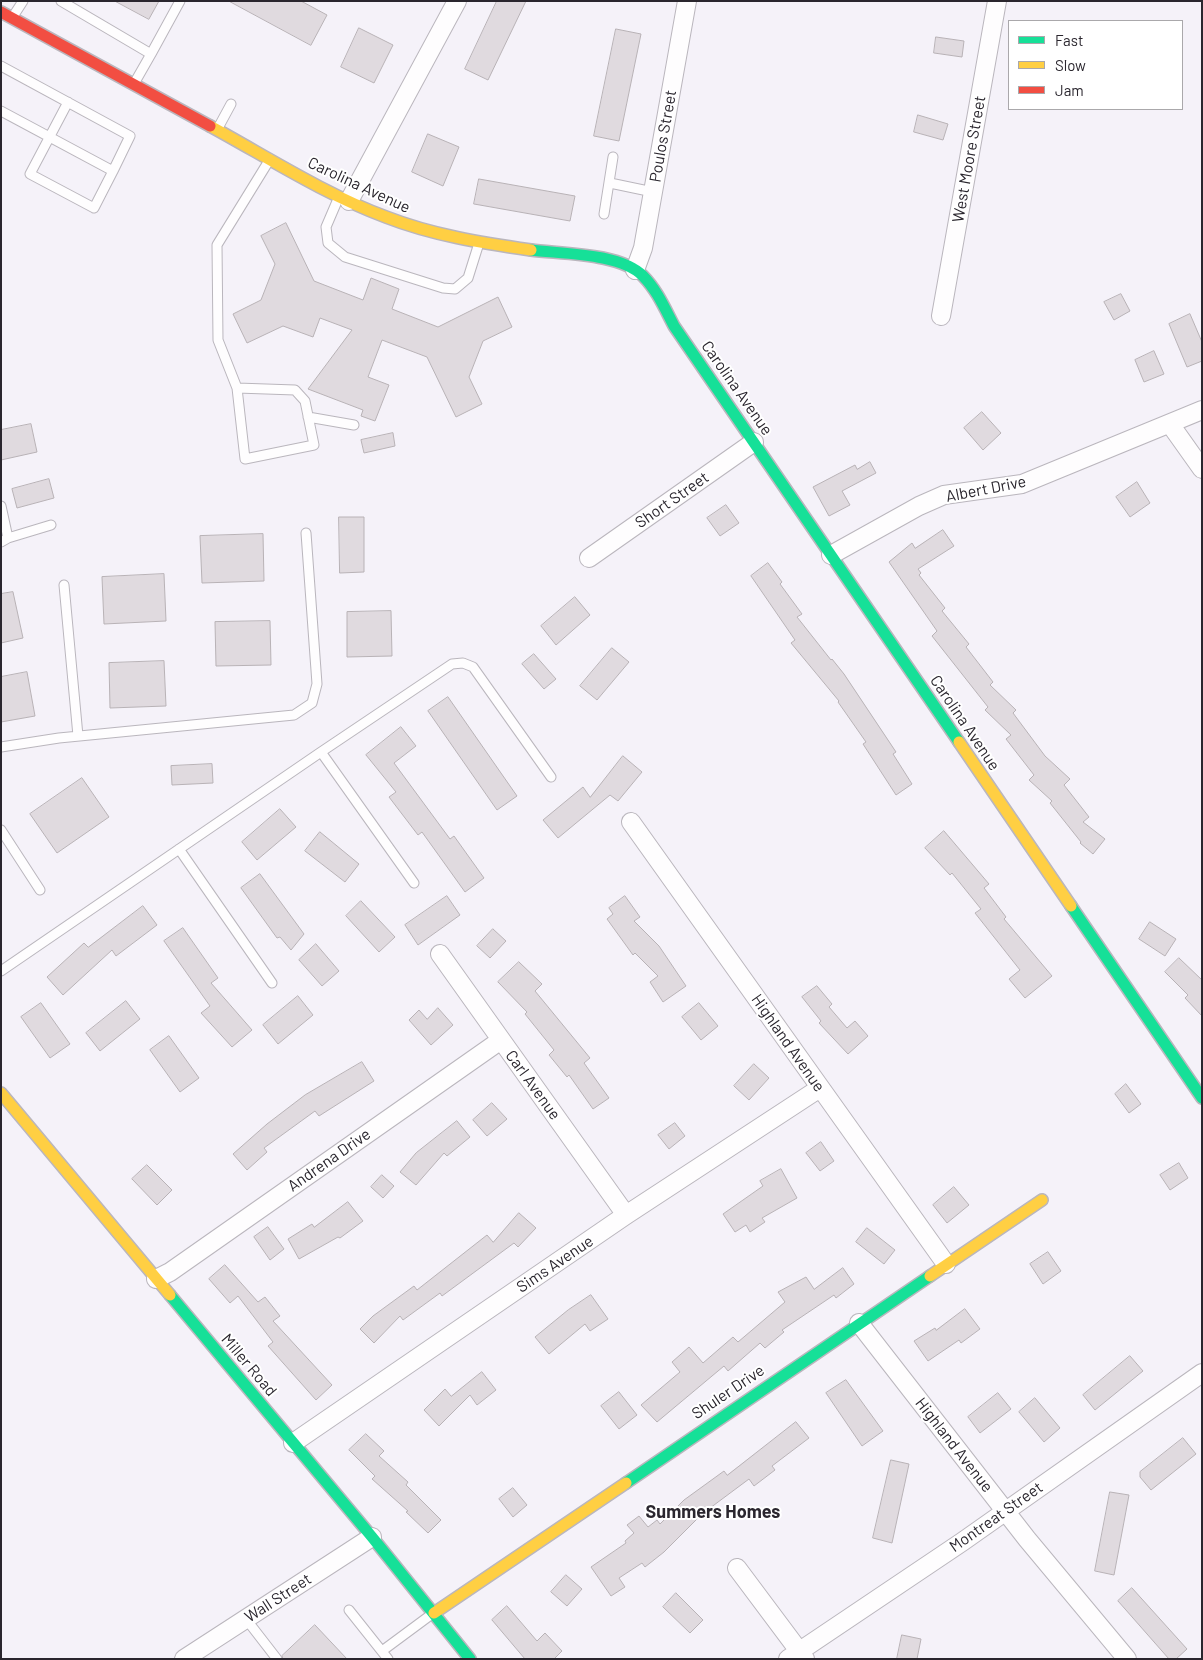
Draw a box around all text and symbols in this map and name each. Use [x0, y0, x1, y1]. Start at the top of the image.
legend [1008, 20, 1183, 110]
text: Fast [1055, 31, 1083, 49]
text: Slow [1055, 56, 1086, 74]
text: Jam [1055, 81, 1084, 99]
street label: Poulos Street [645, 88, 681, 184]
street label: West Moore Street [948, 94, 990, 224]
street label: Carolina Avenue [305, 153, 413, 217]
street label: Carolina Avenue [697, 337, 777, 439]
street label: Short Street [632, 468, 712, 532]
street label: Albert Drive [944, 472, 1028, 506]
street label: Carolina Avenue [926, 672, 1004, 774]
street label: Highland Avenue [747, 990, 829, 1096]
street label: Carl Avenue [501, 1046, 565, 1124]
street label: Andrena Drive [284, 1124, 374, 1196]
street label: Sims Avenue [513, 1231, 597, 1297]
street label: Miller Road [217, 1330, 281, 1400]
street label: Shuler Drive [688, 1361, 768, 1423]
street label: Highland Avenue [911, 1394, 997, 1496]
street label: Montreat Street [946, 1478, 1046, 1556]
district label: Summers Homes [646, 1501, 780, 1523]
street label: Wall Street [241, 1569, 315, 1627]

